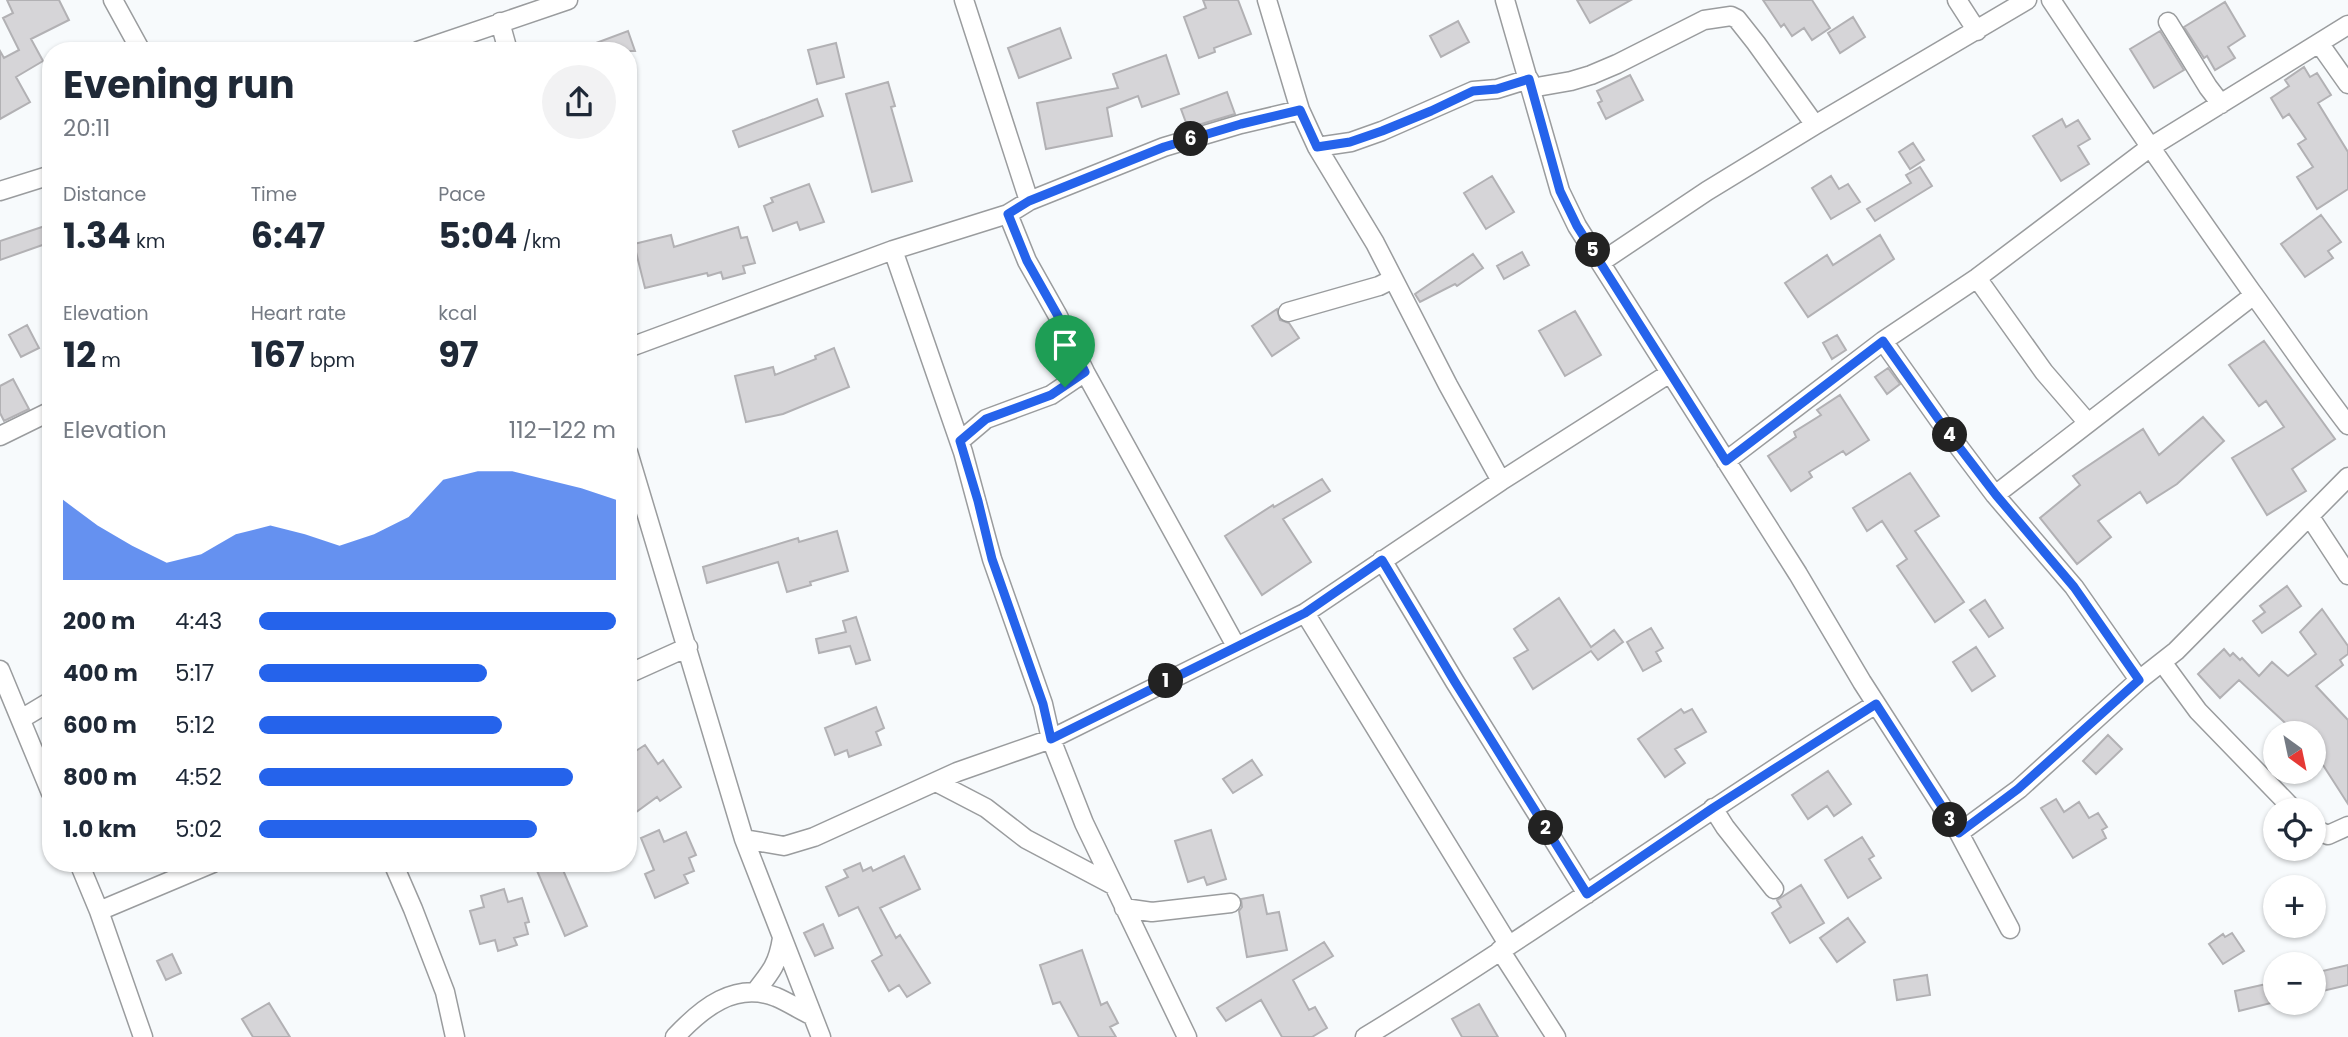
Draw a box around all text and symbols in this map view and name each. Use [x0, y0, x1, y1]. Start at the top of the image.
text: Evening run [63, 58, 295, 111]
button: share [542, 65, 616, 139]
text: 20:11 [63, 112, 110, 144]
pin: 6 [1174, 122, 1208, 156]
text: 6 [1184, 125, 1197, 152]
text: Distance [63, 181, 146, 208]
text: Time [251, 181, 297, 208]
text: Pace [438, 181, 486, 208]
text: 1.34 [63, 211, 131, 260]
text: 6:47 [251, 211, 325, 260]
text: 5:04 [438, 211, 518, 260]
text: km [131, 228, 165, 255]
text: /km [518, 228, 561, 255]
pin: 5 [1576, 232, 1610, 268]
text: 5 [1586, 236, 1599, 263]
text: Elevation [63, 300, 149, 327]
text: Heart rate [251, 300, 346, 327]
text: kcal [438, 300, 477, 327]
pin [1035, 315, 1095, 387]
icon: arrive [1046, 326, 1084, 364]
text: 12 [63, 330, 96, 379]
text: 167 [251, 330, 305, 379]
text: 97 [438, 330, 479, 379]
text: m [96, 347, 121, 374]
text: bpm [305, 347, 355, 374]
text: Elevation [63, 414, 167, 446]
text: 112–122 m [509, 414, 616, 446]
pin: 4 [1932, 418, 1968, 452]
text: 4 [1943, 421, 1956, 448]
text: 200 m [63, 605, 135, 637]
text: 4:43 [175, 605, 222, 637]
text: 400 m [63, 657, 138, 689]
text: 5:17 [175, 657, 214, 689]
pin: 1 [1148, 664, 1184, 698]
text: 1 [1162, 667, 1169, 694]
text: 600 m [63, 709, 137, 741]
text: 5:12 [175, 709, 215, 741]
north arrow [2263, 721, 2326, 784]
map controls [2263, 721, 2326, 1015]
text: 800 m [63, 761, 137, 793]
text: 4:52 [175, 761, 222, 793]
button: locate [2263, 798, 2326, 861]
pin: 3 [1932, 802, 1968, 838]
text: 3 [1944, 806, 1955, 833]
pin: 2 [1528, 810, 1564, 846]
text: 1.0 km [63, 813, 137, 845]
text: 5:02 [175, 813, 222, 845]
text: 2 [1540, 814, 1551, 841]
button: + [2263, 875, 2326, 938]
button: − [2263, 952, 2326, 1015]

